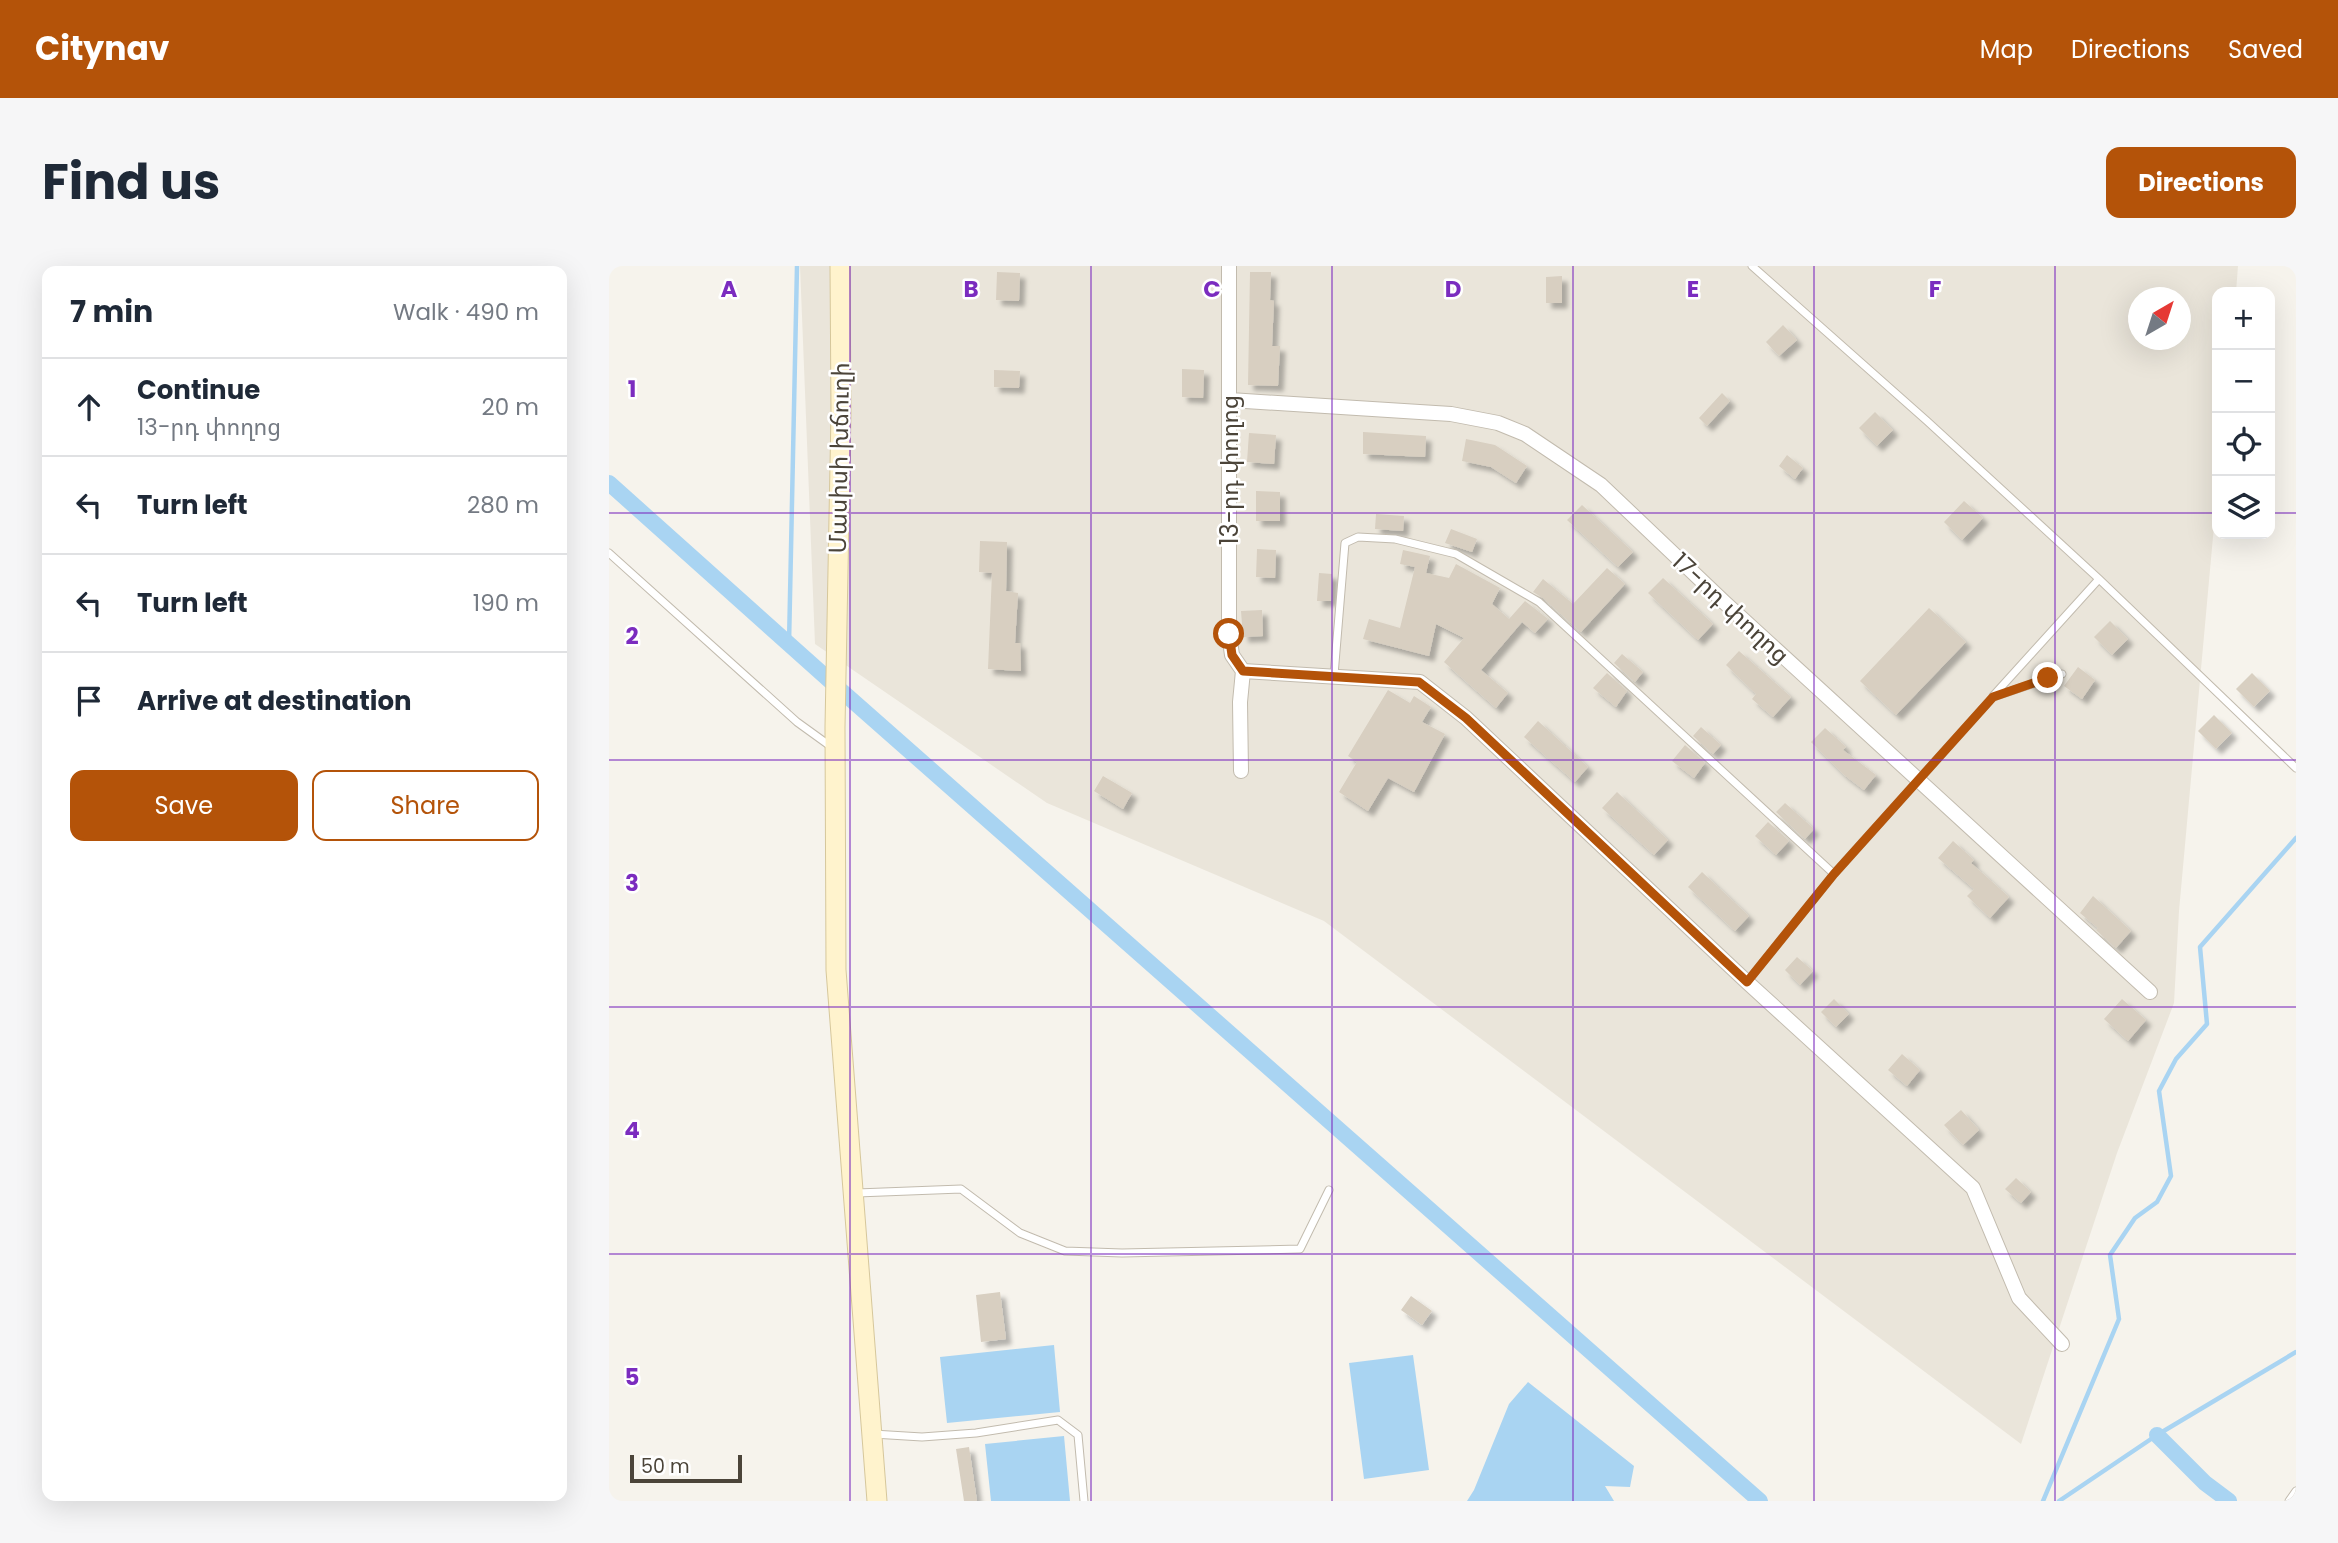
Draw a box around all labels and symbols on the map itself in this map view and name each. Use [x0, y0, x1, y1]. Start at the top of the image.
text: A [721, 273, 738, 305]
text: B [963, 273, 979, 305]
text: C [1203, 273, 1221, 305]
text: D [1445, 273, 1461, 305]
text: E [1687, 273, 1699, 305]
text: F [1929, 273, 1941, 305]
north arrow [2128, 287, 2191, 350]
street label: Մասիսի խճուղի [821, 362, 857, 554]
text: 1 [628, 373, 636, 405]
street label: 13-րդ փողոց [1213, 395, 1246, 545]
street label: 17-րդ փողոց [1665, 545, 1797, 671]
route start [1213, 618, 1244, 649]
text: 2 [625, 620, 639, 652]
route end [2032, 662, 2063, 693]
text: 3 [625, 867, 639, 899]
text: 4 [624, 1114, 640, 1146]
text: 5 [625, 1361, 639, 1393]
scale bar [630, 1452, 742, 1484]

